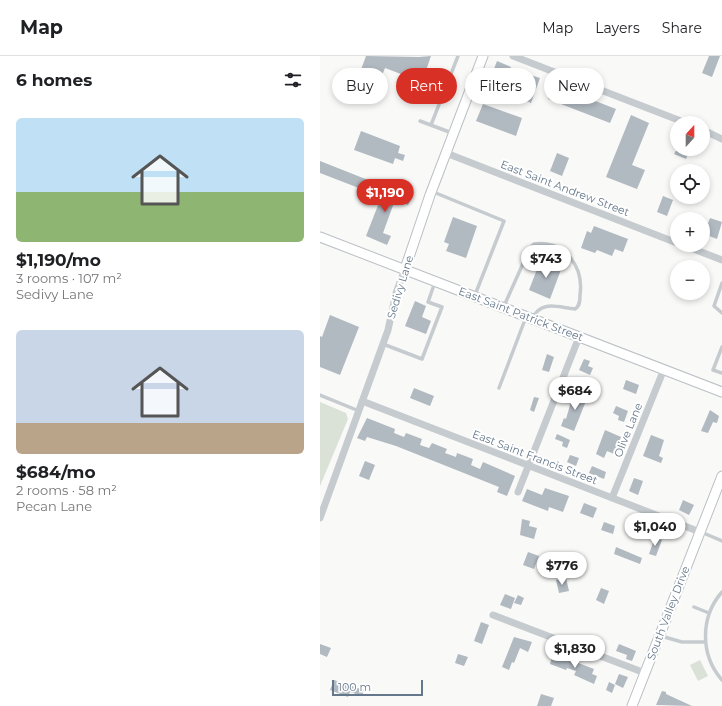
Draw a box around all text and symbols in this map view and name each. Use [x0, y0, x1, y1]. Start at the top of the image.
text: Map [20, 16, 63, 39]
text: Map [542, 19, 573, 37]
text: Layers [595, 19, 640, 37]
text: Share [662, 19, 702, 37]
chip: Buy [332, 68, 388, 104]
chip: Rent [396, 68, 457, 104]
chip: Filters [465, 68, 536, 104]
chip: New [544, 68, 604, 104]
icon: filters [282, 69, 304, 91]
text: 6 homes [16, 70, 92, 90]
north arrow [670, 116, 710, 156]
map controls [670, 116, 710, 300]
icon: home [124, 144, 196, 216]
street label: East Saint Andrew Street [499, 157, 632, 219]
button: locate [670, 164, 710, 204]
pin: $1,190 [352, 179, 418, 213]
text: $1,190 [366, 184, 404, 200]
button: + [670, 212, 710, 252]
pin: $743 [522, 245, 570, 279]
text: $1,190/mo [16, 250, 101, 270]
text: $743 [530, 250, 562, 266]
street label: Sedivy Lane [384, 253, 416, 320]
button: − [670, 260, 710, 300]
text: 3 rooms · 107 m² [16, 270, 122, 286]
street label: East Saint Patrick Street [457, 284, 586, 344]
text: Sedivy Lane [16, 286, 94, 302]
icon: home [124, 356, 196, 428]
pin: $684 [551, 377, 599, 411]
text: $684 [558, 382, 592, 398]
street label: Olive Lane [611, 400, 645, 459]
street label: East Saint Francis Street [471, 427, 600, 488]
text: $684/mo [16, 462, 96, 482]
text: 2 rooms · 58 m² [16, 482, 117, 498]
text: Pecan Lane [16, 498, 92, 514]
pin: $1,040 [622, 513, 688, 547]
text: $1,040 [633, 518, 677, 534]
pin: $776 [538, 552, 586, 586]
text: $776 [546, 557, 578, 573]
street label: South Valley Drive [644, 564, 692, 662]
pin: $1,830 [542, 635, 608, 669]
text: $1,830 [554, 640, 596, 656]
scale bar [332, 678, 423, 697]
text: 100 m [338, 680, 371, 694]

